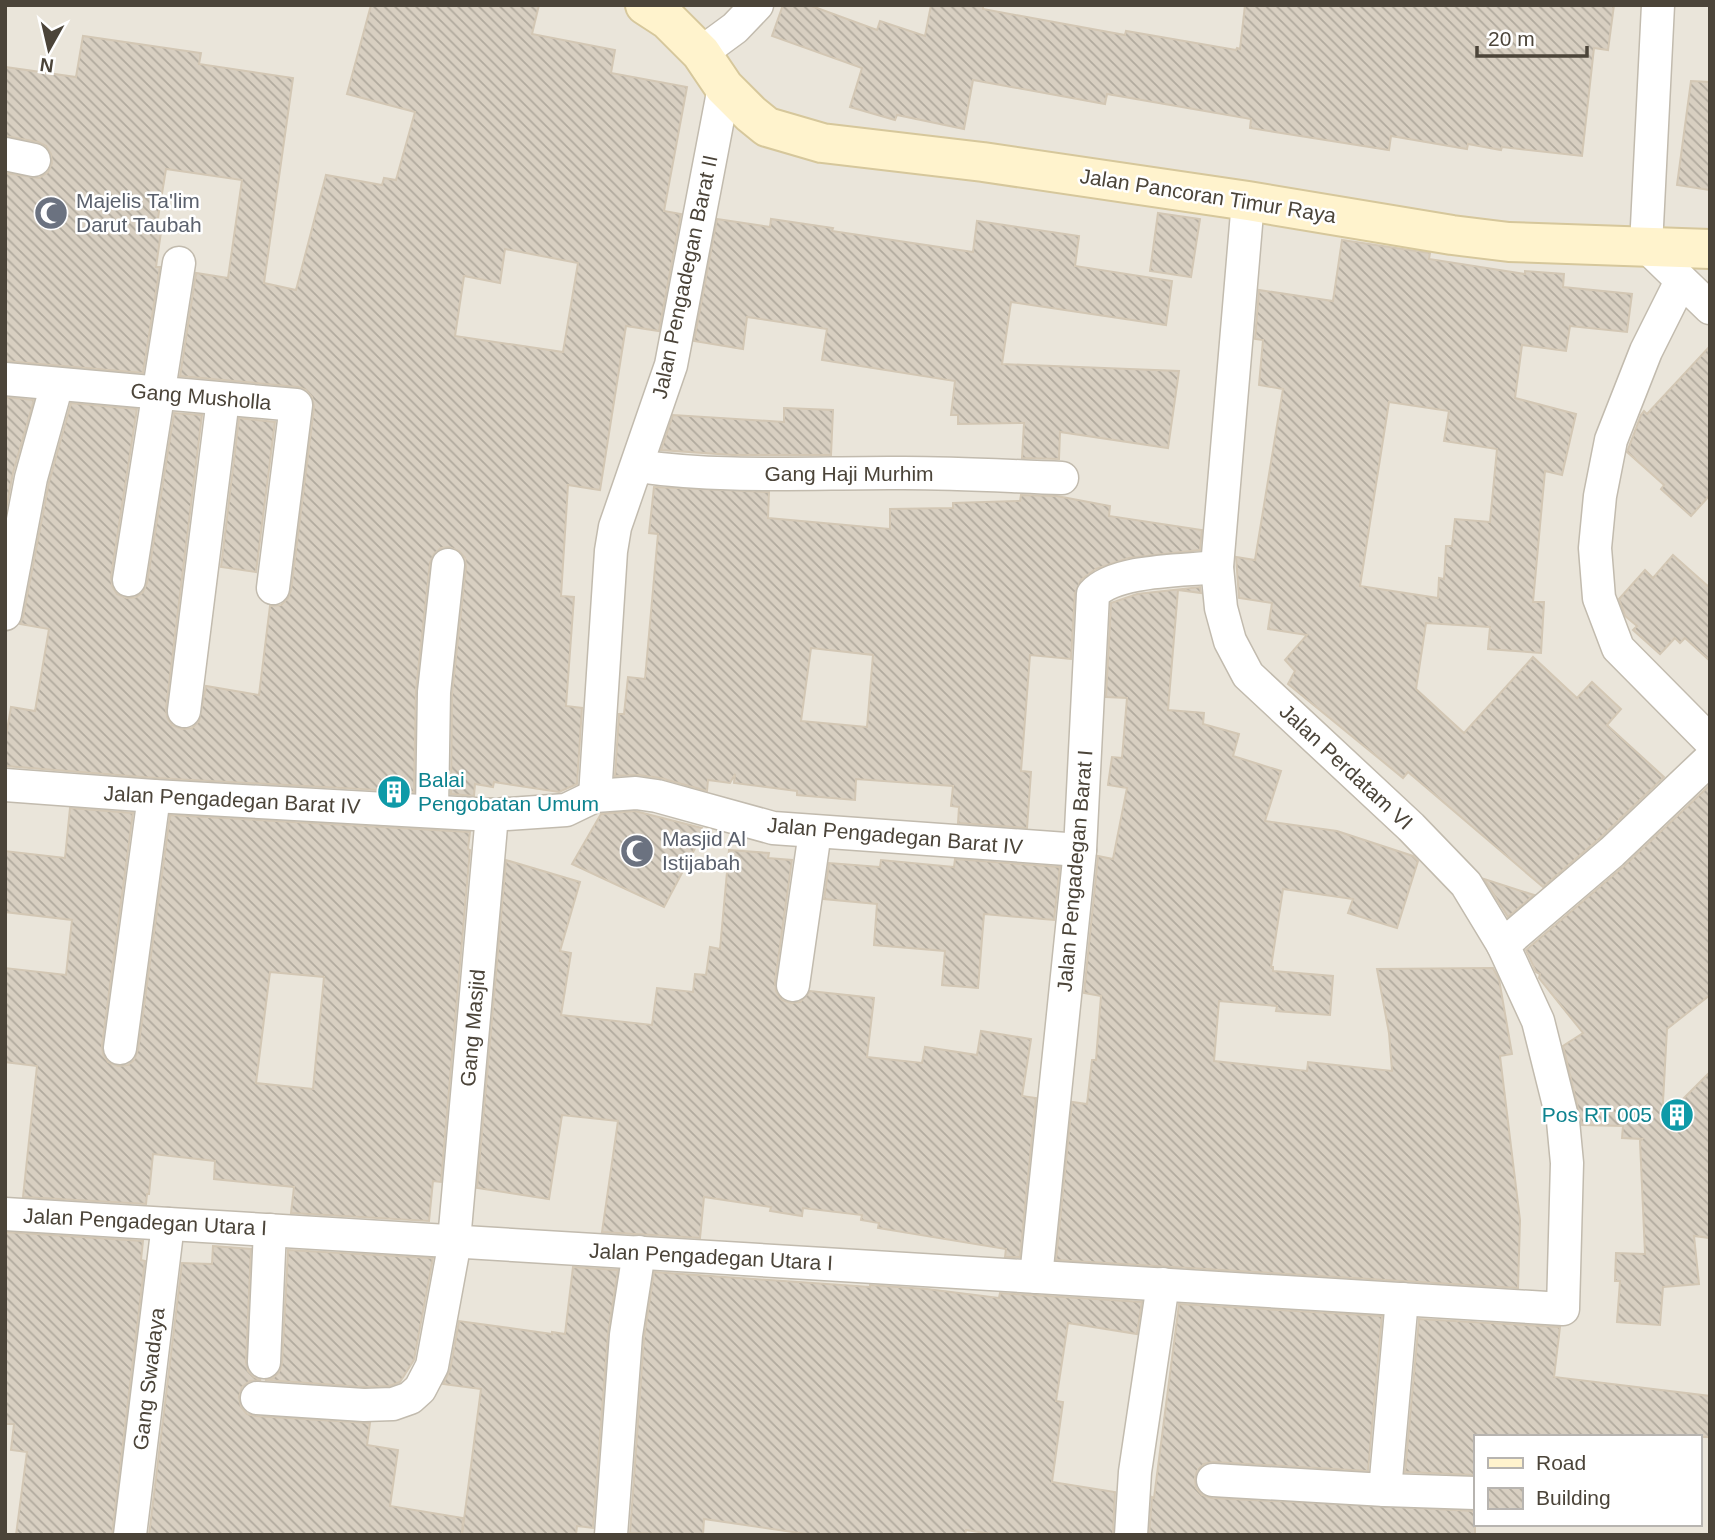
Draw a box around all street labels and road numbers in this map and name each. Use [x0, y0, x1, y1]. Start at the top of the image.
street label: Jalan Pengadegan Barat II [647, 153, 722, 401]
street label: Jalan Pancoran Timur Raya [1078, 164, 1338, 227]
street label: Gang Musholla [130, 379, 273, 414]
street label: Gang Haji Murhim [764, 462, 934, 485]
street label: Jalan Perdatam VI [1275, 699, 1417, 834]
street label: Jalan Pengadegan Barat I [1052, 749, 1097, 993]
street label: Jalan Pengadegan Barat IV [103, 781, 361, 818]
street label: Jalan Pengadegan Barat IV [766, 813, 1024, 858]
street label: Gang Masjid [456, 968, 489, 1088]
street label: Jalan Pengadegan Utara I [23, 1204, 267, 1239]
street label: Jalan Pengadegan Utara I [589, 1239, 833, 1274]
street label: Gang Swadaya [128, 1306, 169, 1452]

